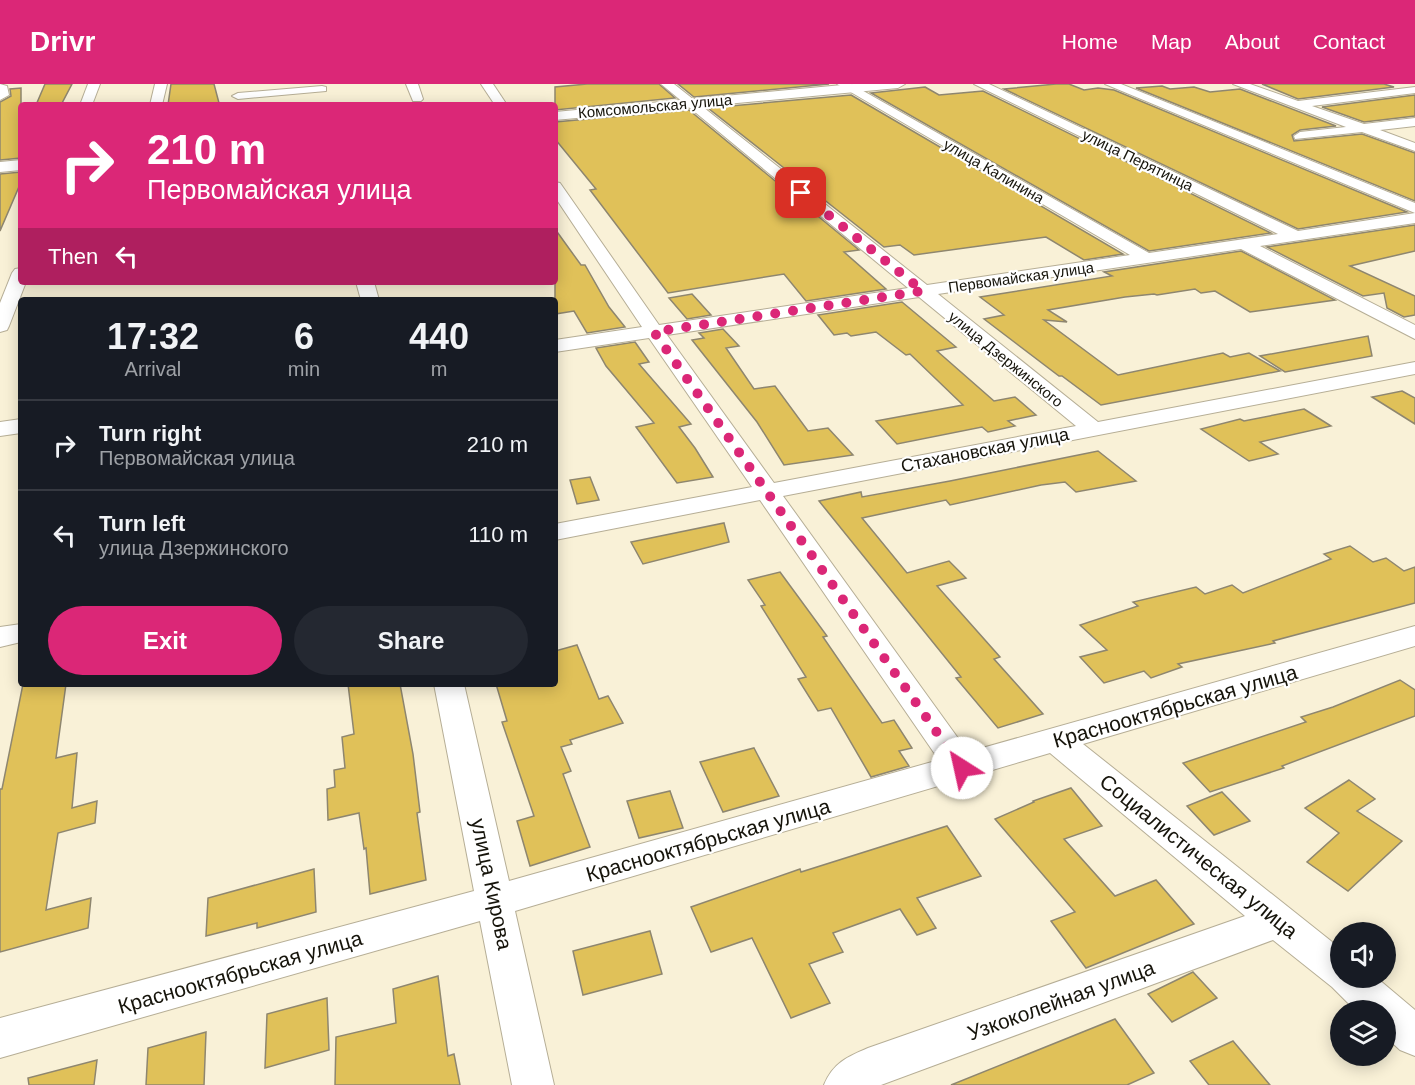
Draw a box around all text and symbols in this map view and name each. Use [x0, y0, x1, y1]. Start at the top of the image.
text: Drivr [30, 26, 95, 57]
text: Home [1062, 30, 1118, 53]
text: Map [1151, 30, 1192, 53]
text: About [1225, 30, 1280, 53]
text: Contact [1313, 30, 1385, 53]
street label: Комсомольская улица [577, 91, 733, 121]
icon: right [48, 126, 126, 204]
text: 210 m [147, 126, 266, 173]
street label: улица Перятинца [1080, 126, 1197, 195]
street label: улица Калинина [941, 135, 1048, 207]
pin [775, 167, 826, 218]
text: Первомайская улица [147, 175, 411, 205]
icon: arrive [784, 176, 817, 209]
icon: left [110, 240, 143, 273]
text: Then [48, 244, 98, 269]
street label: Первомайская улица [947, 258, 1096, 296]
street label: улица Дзержинского [945, 308, 1067, 410]
text: 17:32 [107, 316, 199, 357]
text: 6 [294, 316, 314, 357]
text: 440 [409, 316, 469, 357]
text: Arrival [125, 358, 181, 380]
text: min [288, 358, 320, 380]
text: m [431, 358, 447, 380]
text: Turn right [99, 421, 201, 446]
street label: Стахановская улица [899, 424, 1072, 476]
icon: right [48, 429, 81, 462]
text: 210 m [467, 432, 528, 457]
text: Первомайская улица [99, 447, 295, 469]
text: Turn left [99, 511, 185, 536]
icon: left [48, 519, 81, 552]
text: 110 m [468, 522, 528, 547]
text: улица Дзержинского [99, 537, 289, 559]
button: Exit [48, 606, 282, 675]
button: Share [294, 606, 528, 675]
street label: Краснооктябрьская улица [1050, 660, 1300, 752]
position arrow [930, 736, 994, 800]
street label: Социалистическая улица [1096, 769, 1303, 943]
street label: Краснооктябрьская улица [583, 794, 833, 886]
street label: улица Кирова [467, 816, 517, 952]
map controls [1330, 922, 1396, 1066]
button: sound [1330, 922, 1396, 988]
street label: Краснооктябрьская улица [115, 926, 365, 1018]
street label: Узкоколейная улица [964, 955, 1158, 1045]
button: layers [1330, 1000, 1396, 1066]

